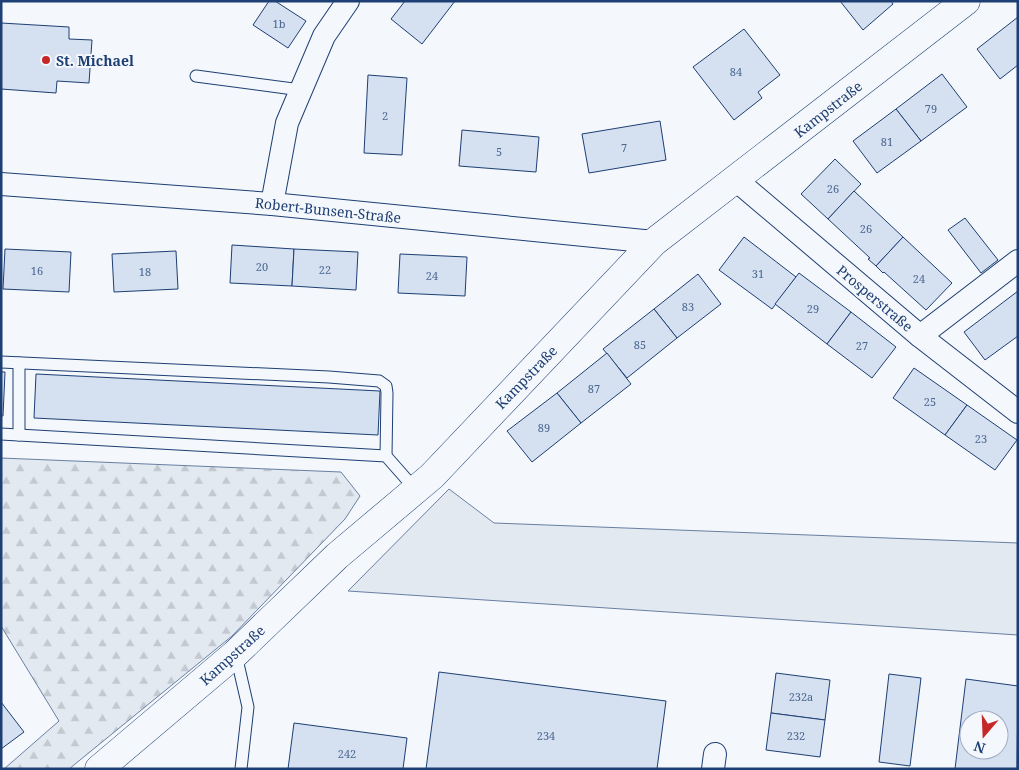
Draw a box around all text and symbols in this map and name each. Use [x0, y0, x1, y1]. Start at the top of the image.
house number: 1b [273, 16, 286, 31]
place label: St. Michael [56, 51, 134, 70]
marker: St. Michael [40, 54, 52, 66]
house number: 84 [730, 64, 742, 79]
street label: Kampstraße [790, 76, 866, 142]
house number: 79 [925, 101, 937, 116]
house number: 2 [382, 108, 388, 123]
house number: 81 [881, 134, 893, 149]
house number: 7 [621, 140, 627, 155]
house number: 5 [496, 144, 502, 159]
house number: 26 [827, 181, 839, 196]
street label: Robert-Bunsen-Straße [254, 193, 402, 227]
house number: 26 [860, 221, 872, 236]
house number: 20 [256, 259, 268, 274]
street label: Prosperstraße [833, 260, 917, 336]
house number: 22 [319, 262, 331, 277]
house number: 16 [31, 263, 43, 278]
house number: 18 [139, 264, 151, 279]
house number: 31 [752, 266, 764, 281]
house number: 24 [426, 268, 438, 283]
house number: 24 [913, 271, 925, 286]
house number: 83 [682, 299, 694, 314]
house number: 29 [807, 301, 819, 316]
house number: 85 [634, 337, 646, 352]
house number: 27 [856, 338, 868, 353]
street label: Kampstraße [491, 341, 561, 413]
house number: 87 [588, 381, 600, 396]
house number: 25 [924, 394, 936, 409]
house number: 89 [538, 420, 550, 435]
house number: 23 [975, 431, 987, 446]
street label: Kampstraße [195, 621, 269, 689]
house number: 232a [789, 689, 813, 704]
north arrow [959, 710, 1009, 760]
house number: 234 [537, 728, 555, 743]
house number: 232 [787, 728, 805, 743]
text: N [971, 737, 988, 759]
house number: 242 [338, 746, 356, 761]

